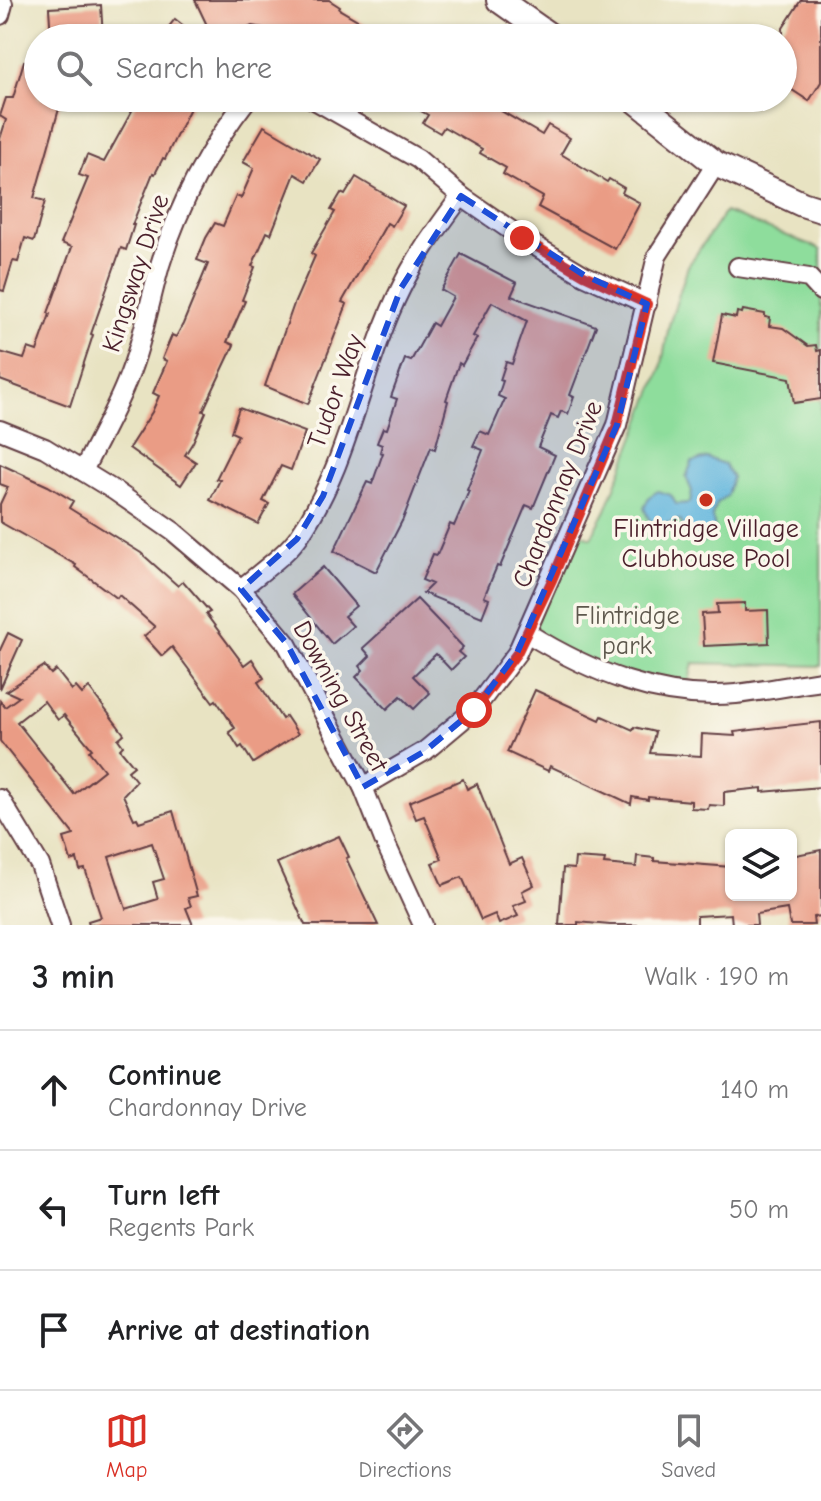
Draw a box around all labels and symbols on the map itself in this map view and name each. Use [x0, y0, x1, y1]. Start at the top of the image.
street label: Kingsway Drive [96, 191, 176, 356]
route end [504, 220, 540, 256]
street label: Tudor Way [301, 330, 371, 452]
street label: Chardonnay Drive [507, 397, 609, 592]
marker: Flintridge Village Clubhouse Pool [697, 491, 715, 509]
place label: Flintridge Village Clubhouse Pool [613, 514, 799, 574]
park label: Flintridge park [574, 601, 680, 661]
street label: Downing Street [286, 616, 395, 778]
route start [456, 692, 492, 728]

